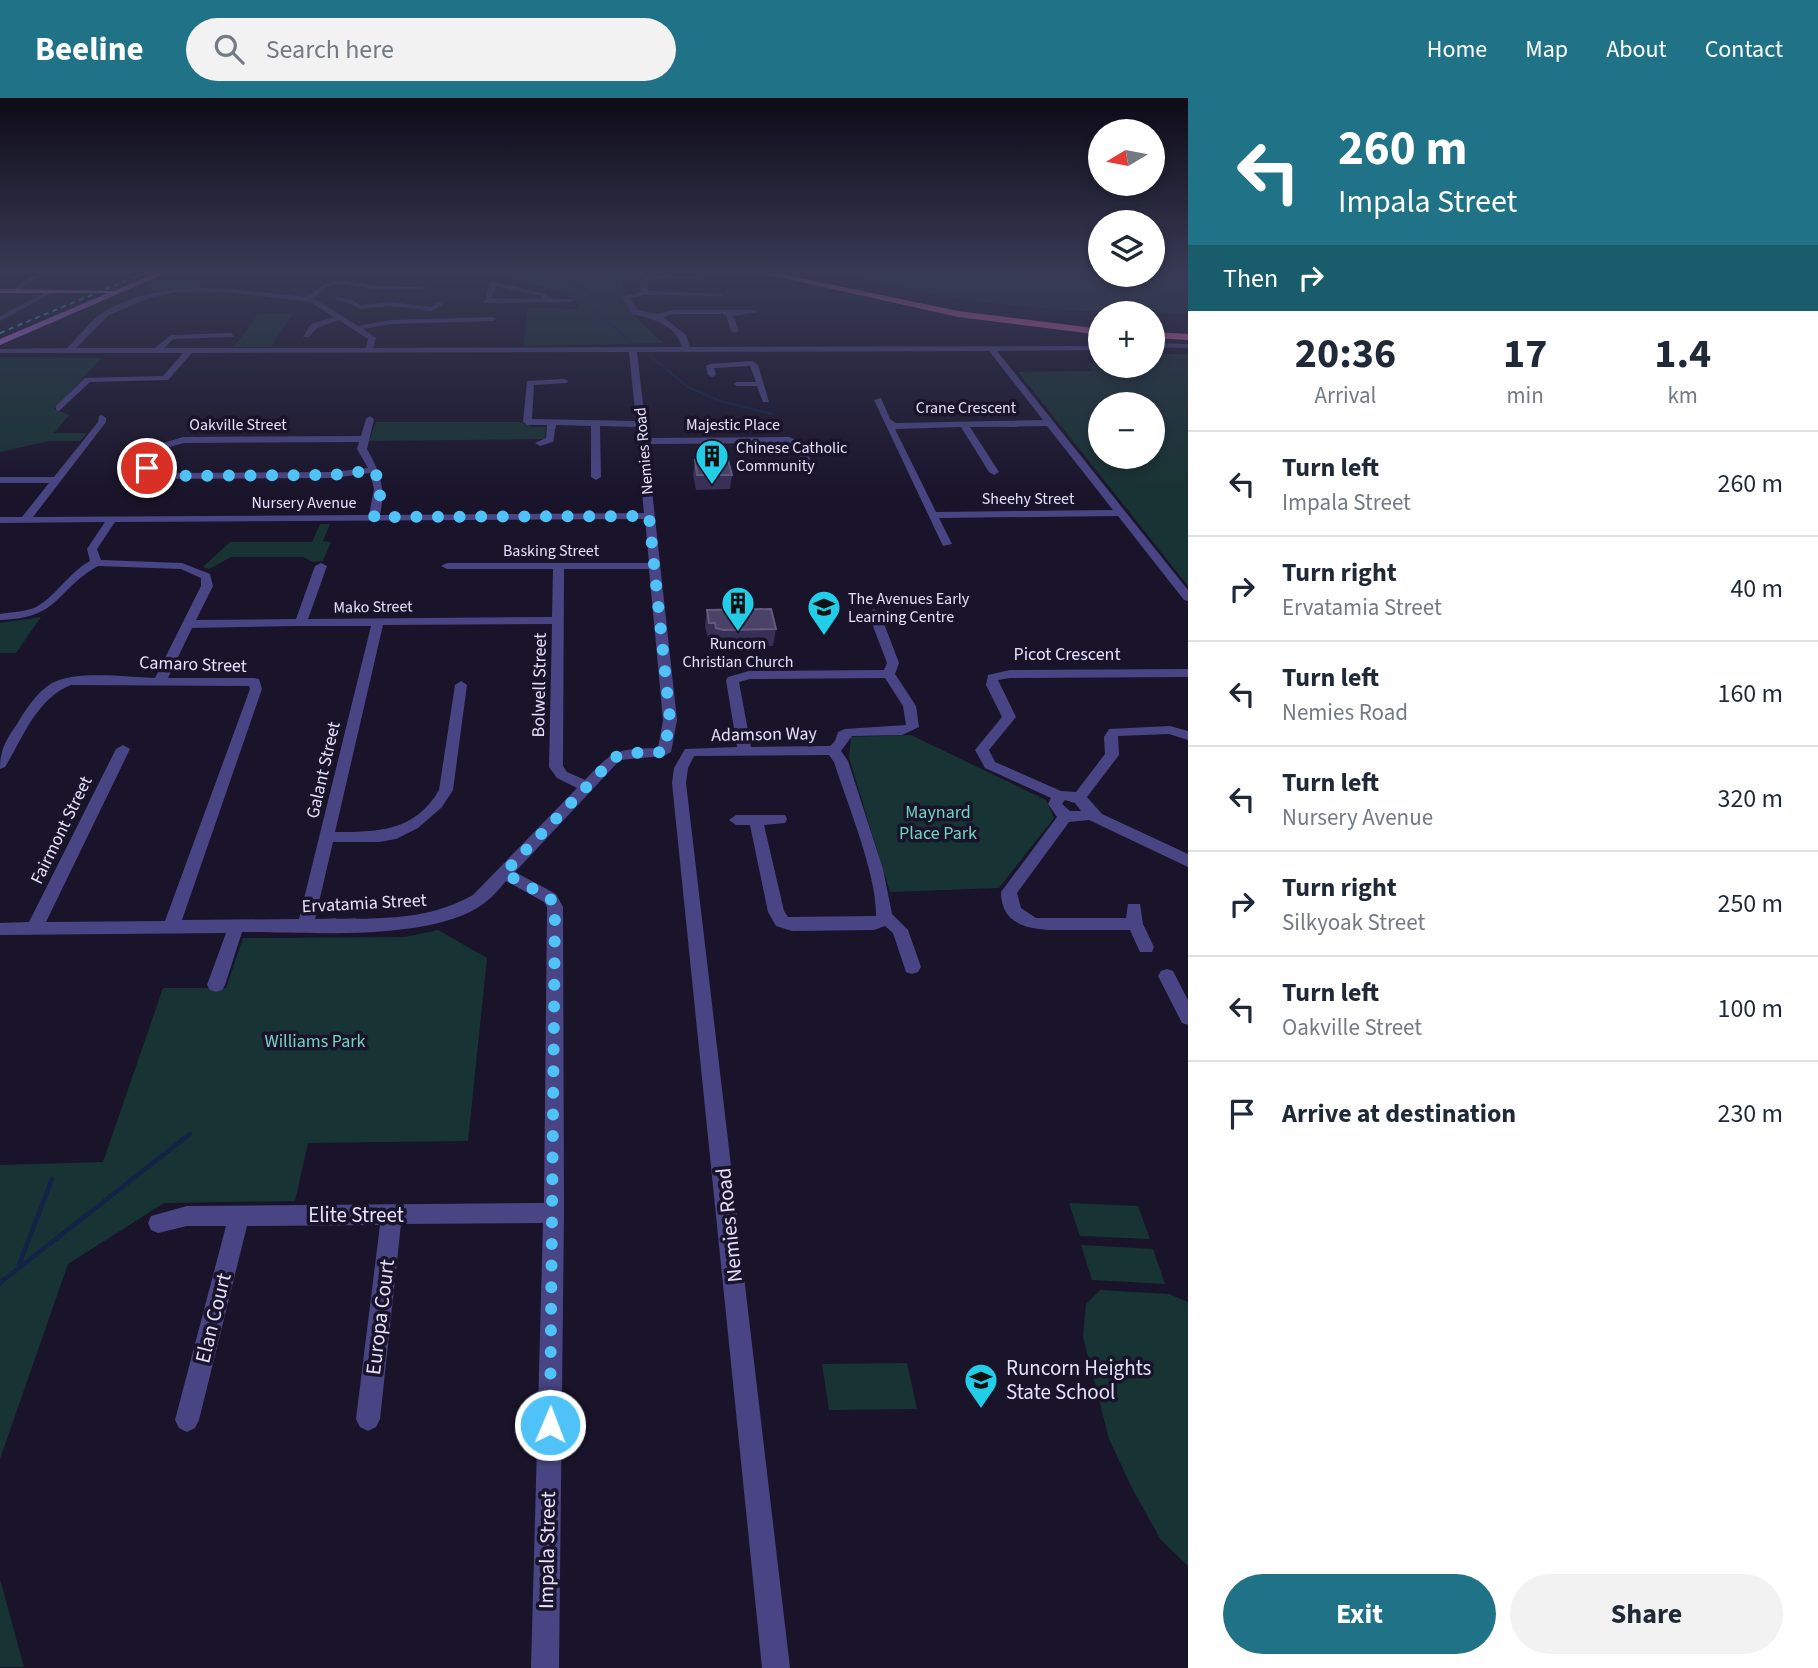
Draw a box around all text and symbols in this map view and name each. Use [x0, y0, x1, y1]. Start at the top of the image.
search box [186, 18, 676, 81]
text: Beeline [35, 26, 144, 73]
icon: search [210, 30, 248, 68]
text: Search here [266, 31, 394, 68]
text: Home [1427, 32, 1487, 67]
text: Map [1525, 32, 1568, 67]
text: About [1606, 32, 1667, 67]
text: Contact [1705, 32, 1783, 67]
text: 260 m [1338, 114, 1467, 184]
north arrow [1088, 119, 1166, 196]
map controls [1088, 119, 1165, 469]
icon: left [1223, 126, 1314, 217]
text: Impala Street [1338, 179, 1517, 225]
button: layers [1088, 210, 1165, 287]
icon: right [1292, 259, 1330, 297]
text: Then [1223, 260, 1278, 297]
button: + [1088, 301, 1165, 378]
text: 20:36 [1295, 324, 1396, 384]
text: 17 [1503, 324, 1547, 384]
text: 1.4 [1654, 324, 1711, 384]
text: Arrival [1315, 379, 1376, 412]
text: min [1507, 379, 1544, 412]
text: km [1667, 379, 1698, 412]
button: − [1088, 392, 1165, 469]
street label: Crane Crescent [916, 397, 1017, 419]
street label: Nemies Road [629, 406, 659, 496]
street label: Oakville Street [189, 414, 287, 436]
street label: Majestic Place [686, 414, 780, 436]
building icon: Chinese Catholic Community [693, 437, 731, 486]
place label: Chinese Catholic Community [736, 437, 847, 477]
pin [117, 438, 177, 498]
icon: arrive [128, 449, 166, 487]
text: Turn left [1282, 449, 1379, 486]
icon: left [1223, 465, 1261, 503]
text: 260 m [1717, 465, 1783, 502]
text: Impala Street [1282, 486, 1411, 519]
street label: Sheehy Street [982, 488, 1075, 510]
street label: Nursery Avenue [251, 492, 357, 514]
street label: Basking Street [503, 540, 600, 562]
text: Turn right [1282, 554, 1397, 591]
icon: right [1223, 570, 1261, 608]
text: 40 m [1730, 570, 1783, 607]
building icon: Runcorn Christian Church [719, 584, 757, 633]
school or university icon: The Avenues Early Learning Centre [805, 588, 843, 637]
place label: The Avenues Early Learning Centre [848, 588, 970, 628]
text: Ervatamia Street [1282, 591, 1442, 624]
street label: Mako Street [333, 595, 413, 619]
street label: Bolwell Street [526, 632, 553, 738]
place label: Runcorn Christian Church [682, 633, 794, 673]
street label: Picot Crescent [1013, 642, 1121, 667]
street label: Camaro Street [139, 650, 247, 679]
text: Turn left [1282, 659, 1379, 696]
icon: left [1223, 675, 1261, 713]
text: 160 m [1717, 675, 1783, 712]
text: Nemies Road [1282, 696, 1408, 729]
street label: Galant Street [300, 719, 347, 821]
street label: Adamson Way [711, 721, 818, 748]
text: Turn left [1282, 764, 1379, 801]
street label: Fairmont Street [24, 772, 98, 888]
icon: left [1223, 780, 1261, 818]
text: 320 m [1717, 780, 1783, 817]
park label: Maynard Place Park [899, 800, 977, 846]
text: Nursery Avenue [1282, 801, 1433, 834]
text: Turn right [1282, 869, 1397, 906]
icon: right [1223, 885, 1261, 923]
text: 250 m [1717, 885, 1783, 922]
street label: Ervatamia Street [301, 888, 427, 919]
text: Silkyoak Street [1282, 906, 1425, 939]
text: Turn left [1282, 974, 1379, 1011]
icon: left [1223, 990, 1261, 1028]
text: 100 m [1717, 990, 1783, 1027]
text: Oakville Street [1282, 1011, 1422, 1044]
park label: Williams Park [265, 1029, 366, 1054]
icon: arrive [1223, 1095, 1261, 1133]
text: Arrive at destination [1282, 1095, 1516, 1132]
text: 230 m [1717, 1095, 1783, 1132]
street label: Nemies Road [708, 1166, 750, 1284]
street label: Elite Street [308, 1200, 404, 1230]
street label: Europa Court [358, 1257, 402, 1377]
street label: Elan Court [187, 1270, 239, 1366]
place label: Runcorn Heights State School [1006, 1353, 1152, 1407]
school or university icon: Runcorn Heights State School [962, 1361, 1000, 1410]
position arrow [513, 1388, 587, 1462]
street label: Impala Street [531, 1491, 563, 1609]
button: Exit [1223, 1574, 1496, 1654]
button: Share [1510, 1574, 1783, 1654]

